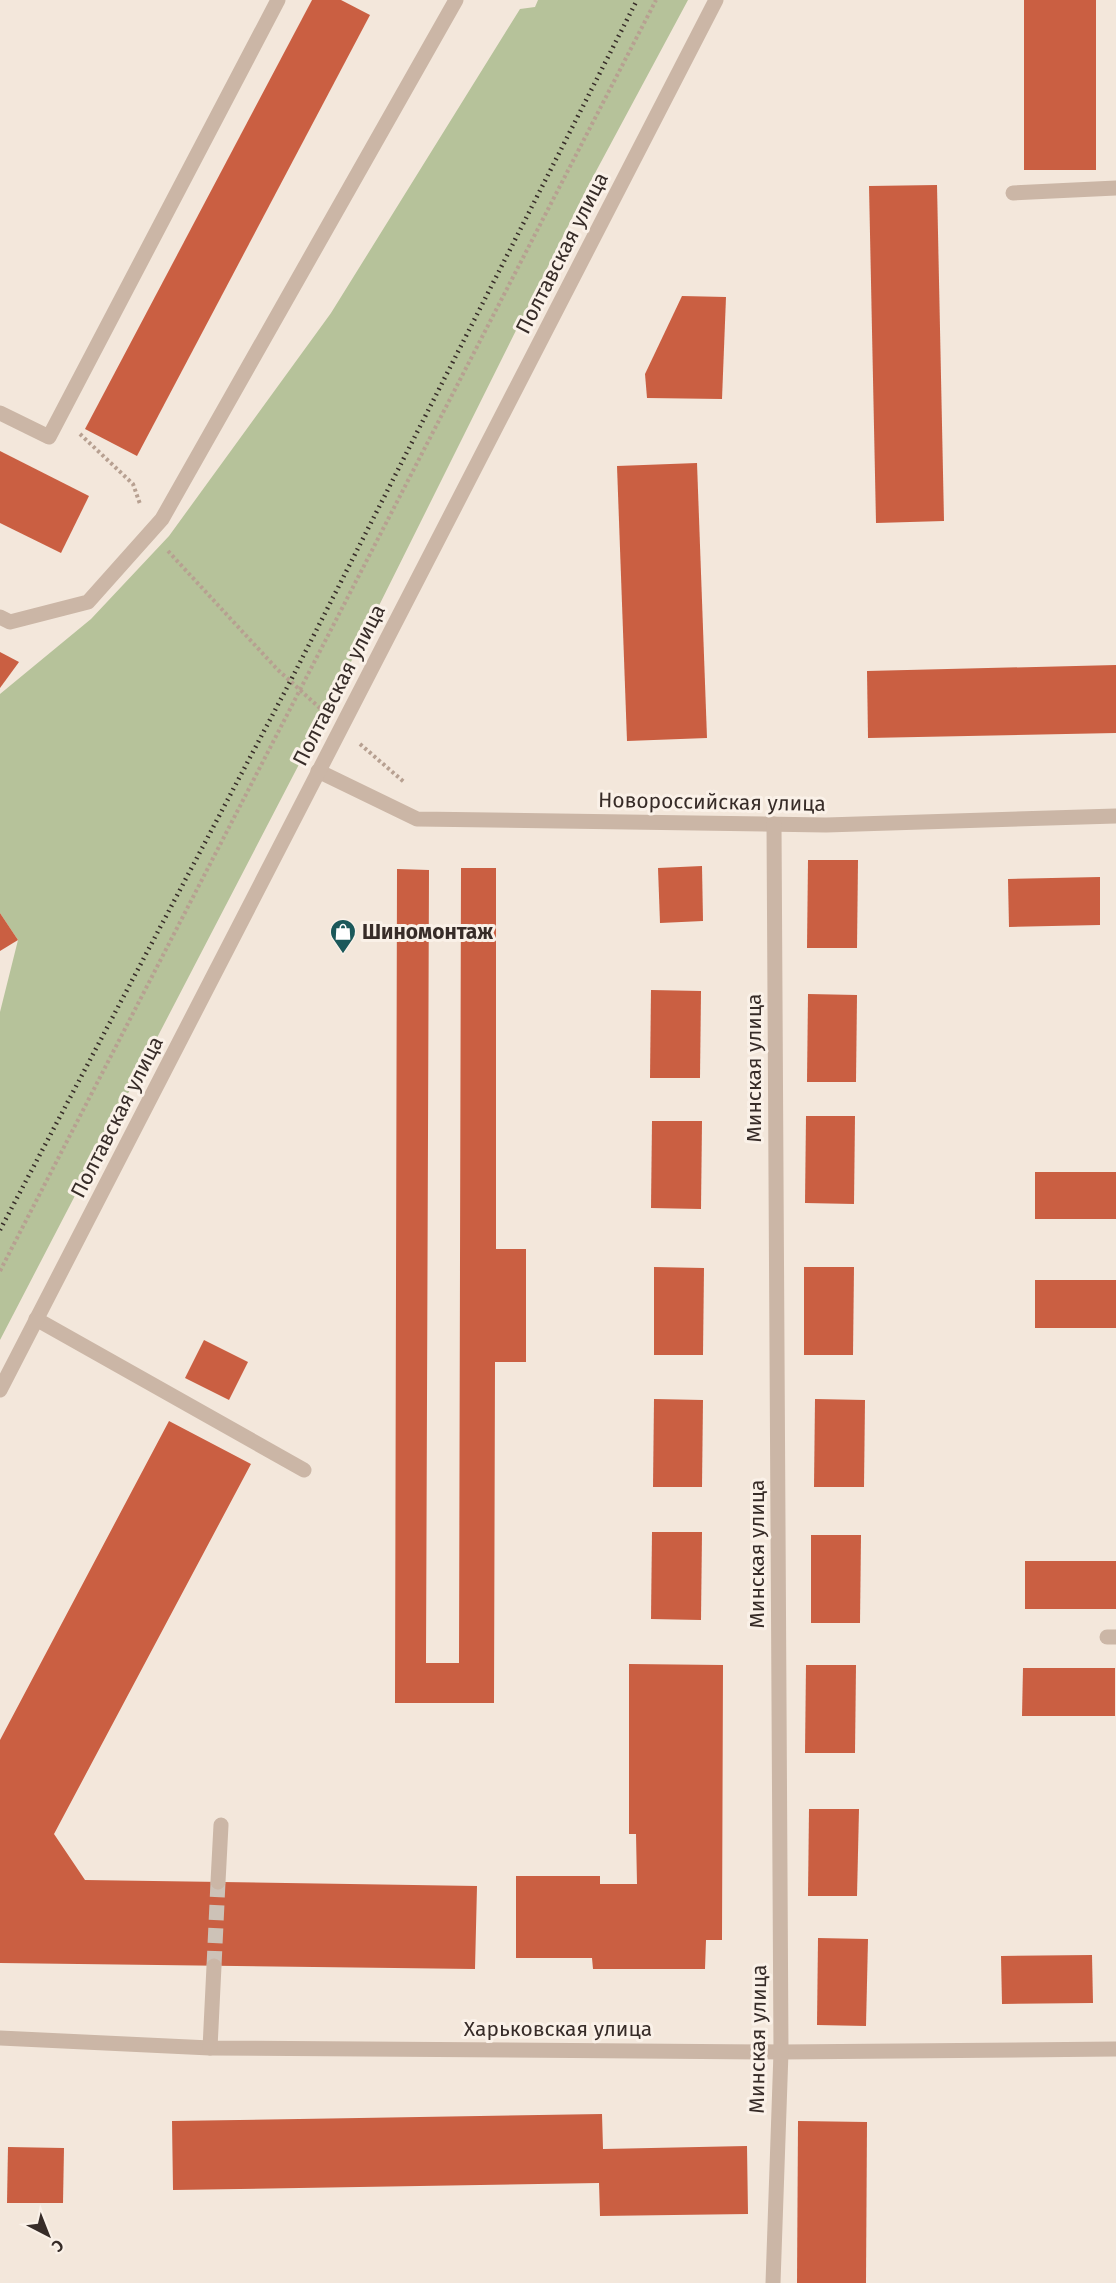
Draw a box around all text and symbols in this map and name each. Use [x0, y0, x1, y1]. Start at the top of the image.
street label: Полтавская улица [510, 168, 614, 338]
street label: Полтавская улица [287, 600, 391, 770]
street label: Новороссийская улица [598, 787, 826, 817]
shop icon: Шиномонтаж [328, 917, 358, 955]
place label: Шиномонтаж [362, 919, 493, 945]
street label: Минская улица [741, 993, 767, 1143]
street label: Полтавская улица [65, 1032, 169, 1202]
street label: Минская улица [744, 1479, 770, 1629]
street label: Минская улица [744, 1964, 772, 2114]
street label: Харьковская улица [464, 2016, 652, 2042]
north arrow [18, 2205, 78, 2265]
text: С [47, 2236, 67, 2256]

